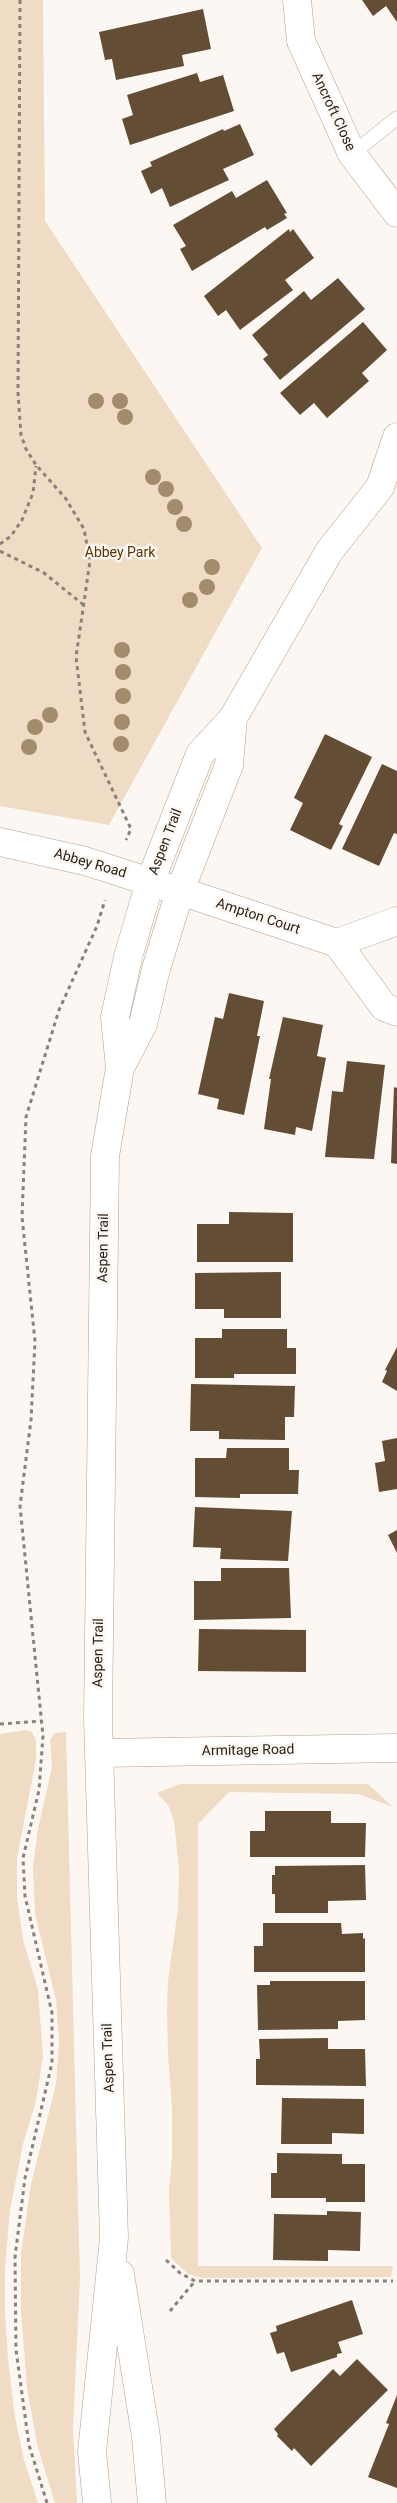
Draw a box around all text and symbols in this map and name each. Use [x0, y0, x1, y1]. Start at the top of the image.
street label: Ancroft Close [307, 70, 359, 154]
park label: Abbey Park [85, 545, 155, 561]
street label: Aspen Trail [146, 807, 186, 877]
street label: Abbey Road [52, 846, 128, 882]
street label: Ampton Court [214, 896, 302, 938]
street label: Aspen Trail [95, 1213, 113, 1283]
street label: Aspen Trail [90, 1618, 108, 1688]
street label: Armitage Road [202, 1742, 294, 1760]
street label: Aspen Trail [99, 2023, 119, 2093]

